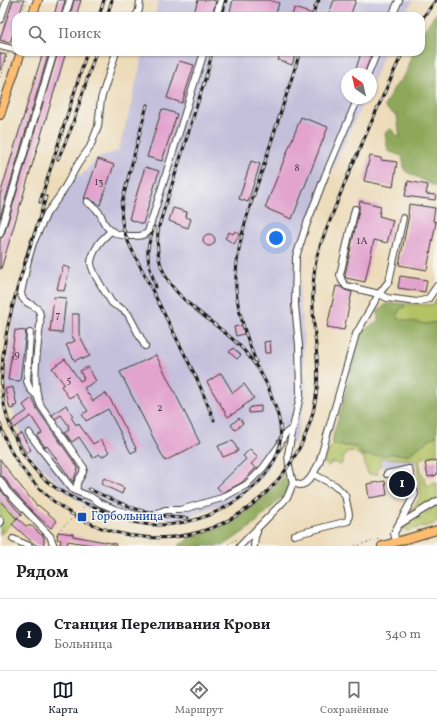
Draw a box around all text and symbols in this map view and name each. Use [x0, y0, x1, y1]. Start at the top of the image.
search box [12, 12, 425, 56]
icon: search [26, 23, 48, 45]
text: Поиск [58, 24, 101, 45]
north arrow [341, 68, 377, 104]
house number: 8 [294, 161, 300, 175]
house number: 13 [94, 175, 104, 189]
your location [266, 228, 286, 248]
house number: 1А [357, 234, 367, 248]
house number: 7 [56, 308, 61, 322]
house number: 9 [14, 348, 20, 362]
house number: 5 [67, 373, 72, 387]
house number: 2 [157, 401, 163, 415]
pin: 1 [389, 469, 415, 499]
place label: Горбольница [91, 509, 163, 525]
marker: Горбольница [76, 511, 88, 523]
text: Рядом [16, 561, 69, 584]
text: Станция Переливания Крови [54, 615, 271, 636]
text: 1 [26, 626, 32, 644]
text: 340 m [385, 626, 421, 644]
text: Больница [54, 636, 113, 654]
tab: Карта [48, 679, 78, 718]
tab: Маршрут [175, 679, 223, 718]
tab: Сохранённые [320, 679, 389, 718]

